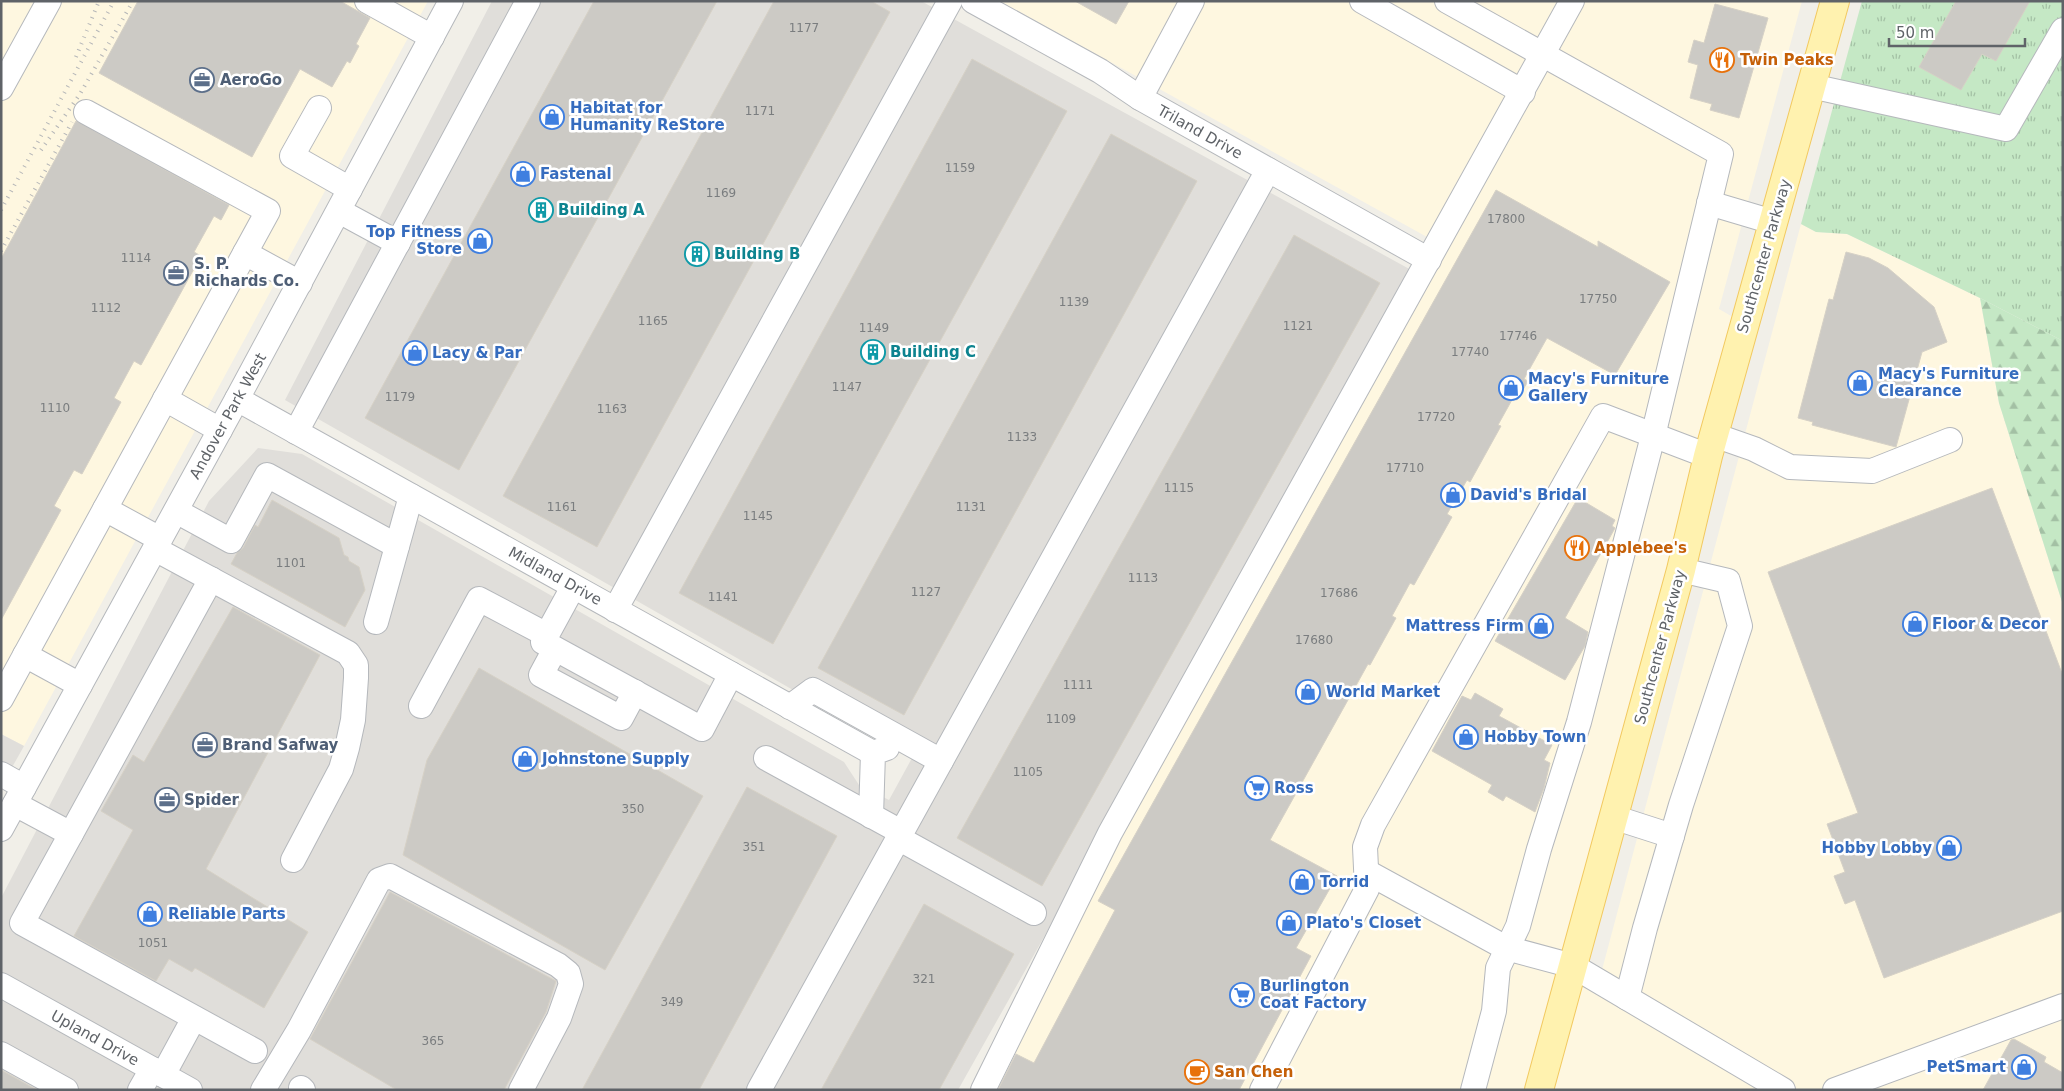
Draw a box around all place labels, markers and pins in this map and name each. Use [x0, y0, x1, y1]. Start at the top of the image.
restaurant icon: Twin Peaks [1709, 47, 1735, 73]
place label: Twin Peaks [1740, 51, 1834, 69]
office icon: AeroGo [189, 67, 215, 93]
place label: AeroGo [220, 71, 282, 89]
place label: Habitat for Humanity ReStore [570, 99, 725, 134]
shop icon: Habitat for Humanity ReStore [539, 104, 565, 130]
shop icon: Fastenal [510, 161, 536, 187]
place label: Fastenal [540, 165, 612, 183]
building icon: Building A [528, 197, 554, 223]
place label: Building A [558, 201, 645, 219]
place label: Top Fitness Store [366, 223, 462, 258]
shop icon: Top Fitness Store [467, 228, 493, 254]
building icon: Building B [684, 241, 710, 267]
place label: Building B [714, 245, 800, 263]
place label: S. P. Richards Co. [194, 255, 300, 290]
office icon: S. P. Richards Co. [163, 260, 189, 286]
building icon: Building C [860, 339, 886, 365]
shop icon: Lacy & Par [402, 340, 428, 366]
place label: Building C [890, 343, 976, 361]
place label: Lacy & Par [432, 344, 523, 362]
place label: Macy's Furniture Clearance [1878, 365, 2019, 400]
place label: Macy's Furniture Gallery [1528, 370, 1669, 405]
shop icon: Macy's Furniture Clearance [1847, 370, 1873, 396]
shop icon: Macy's Furniture Gallery [1498, 375, 1524, 401]
shop icon: David's Bridal [1440, 482, 1466, 508]
place label: David's Bridal [1470, 486, 1587, 504]
restaurant icon: Applebee's [1564, 535, 1590, 561]
place label: Applebee's [1594, 539, 1687, 557]
shop icon: Floor & Decor [1902, 611, 1928, 637]
shop icon: Mattress Firm [1528, 613, 1554, 639]
place label: Floor & Decor [1932, 615, 2049, 633]
place label: Mattress Firm [1406, 617, 1524, 635]
shop icon: World Market [1295, 679, 1321, 705]
place label: World Market [1326, 683, 1440, 701]
shop icon: Hobby Town [1453, 724, 1479, 750]
place label: Hobby Town [1484, 728, 1586, 746]
office icon: Brand Safway [192, 732, 218, 758]
place label: Brand Safway [222, 736, 339, 754]
shop icon: Johnstone Supply [512, 746, 538, 772]
place label: Johnstone Supply [541, 750, 690, 768]
supermarket icon: Ross [1244, 775, 1270, 801]
place label: Ross [1274, 779, 1314, 797]
office icon: Spider [154, 787, 180, 813]
place label: Spider [184, 791, 240, 809]
shop icon: Hobby Lobby [1936, 835, 1962, 861]
place label: Hobby Lobby [1822, 839, 1932, 857]
shop icon: Torrid [1289, 869, 1315, 895]
place label: Torrid [1320, 873, 1369, 891]
shop icon: Reliable Parts [137, 901, 163, 927]
place label: Reliable Parts [168, 905, 286, 923]
shop icon: Plato's Closet [1276, 910, 1302, 936]
place label: Plato's Closet [1306, 914, 1421, 932]
place label: Burlington Coat Factory [1260, 977, 1367, 1012]
supermarket icon: Burlington Coat Factory [1229, 982, 1255, 1008]
shop icon: PetSmart [2011, 1054, 2037, 1080]
place label: PetSmart [1927, 1058, 2006, 1076]
cafe icon: San Chen [1184, 1059, 1210, 1085]
place label: San Chen [1214, 1063, 1293, 1081]

